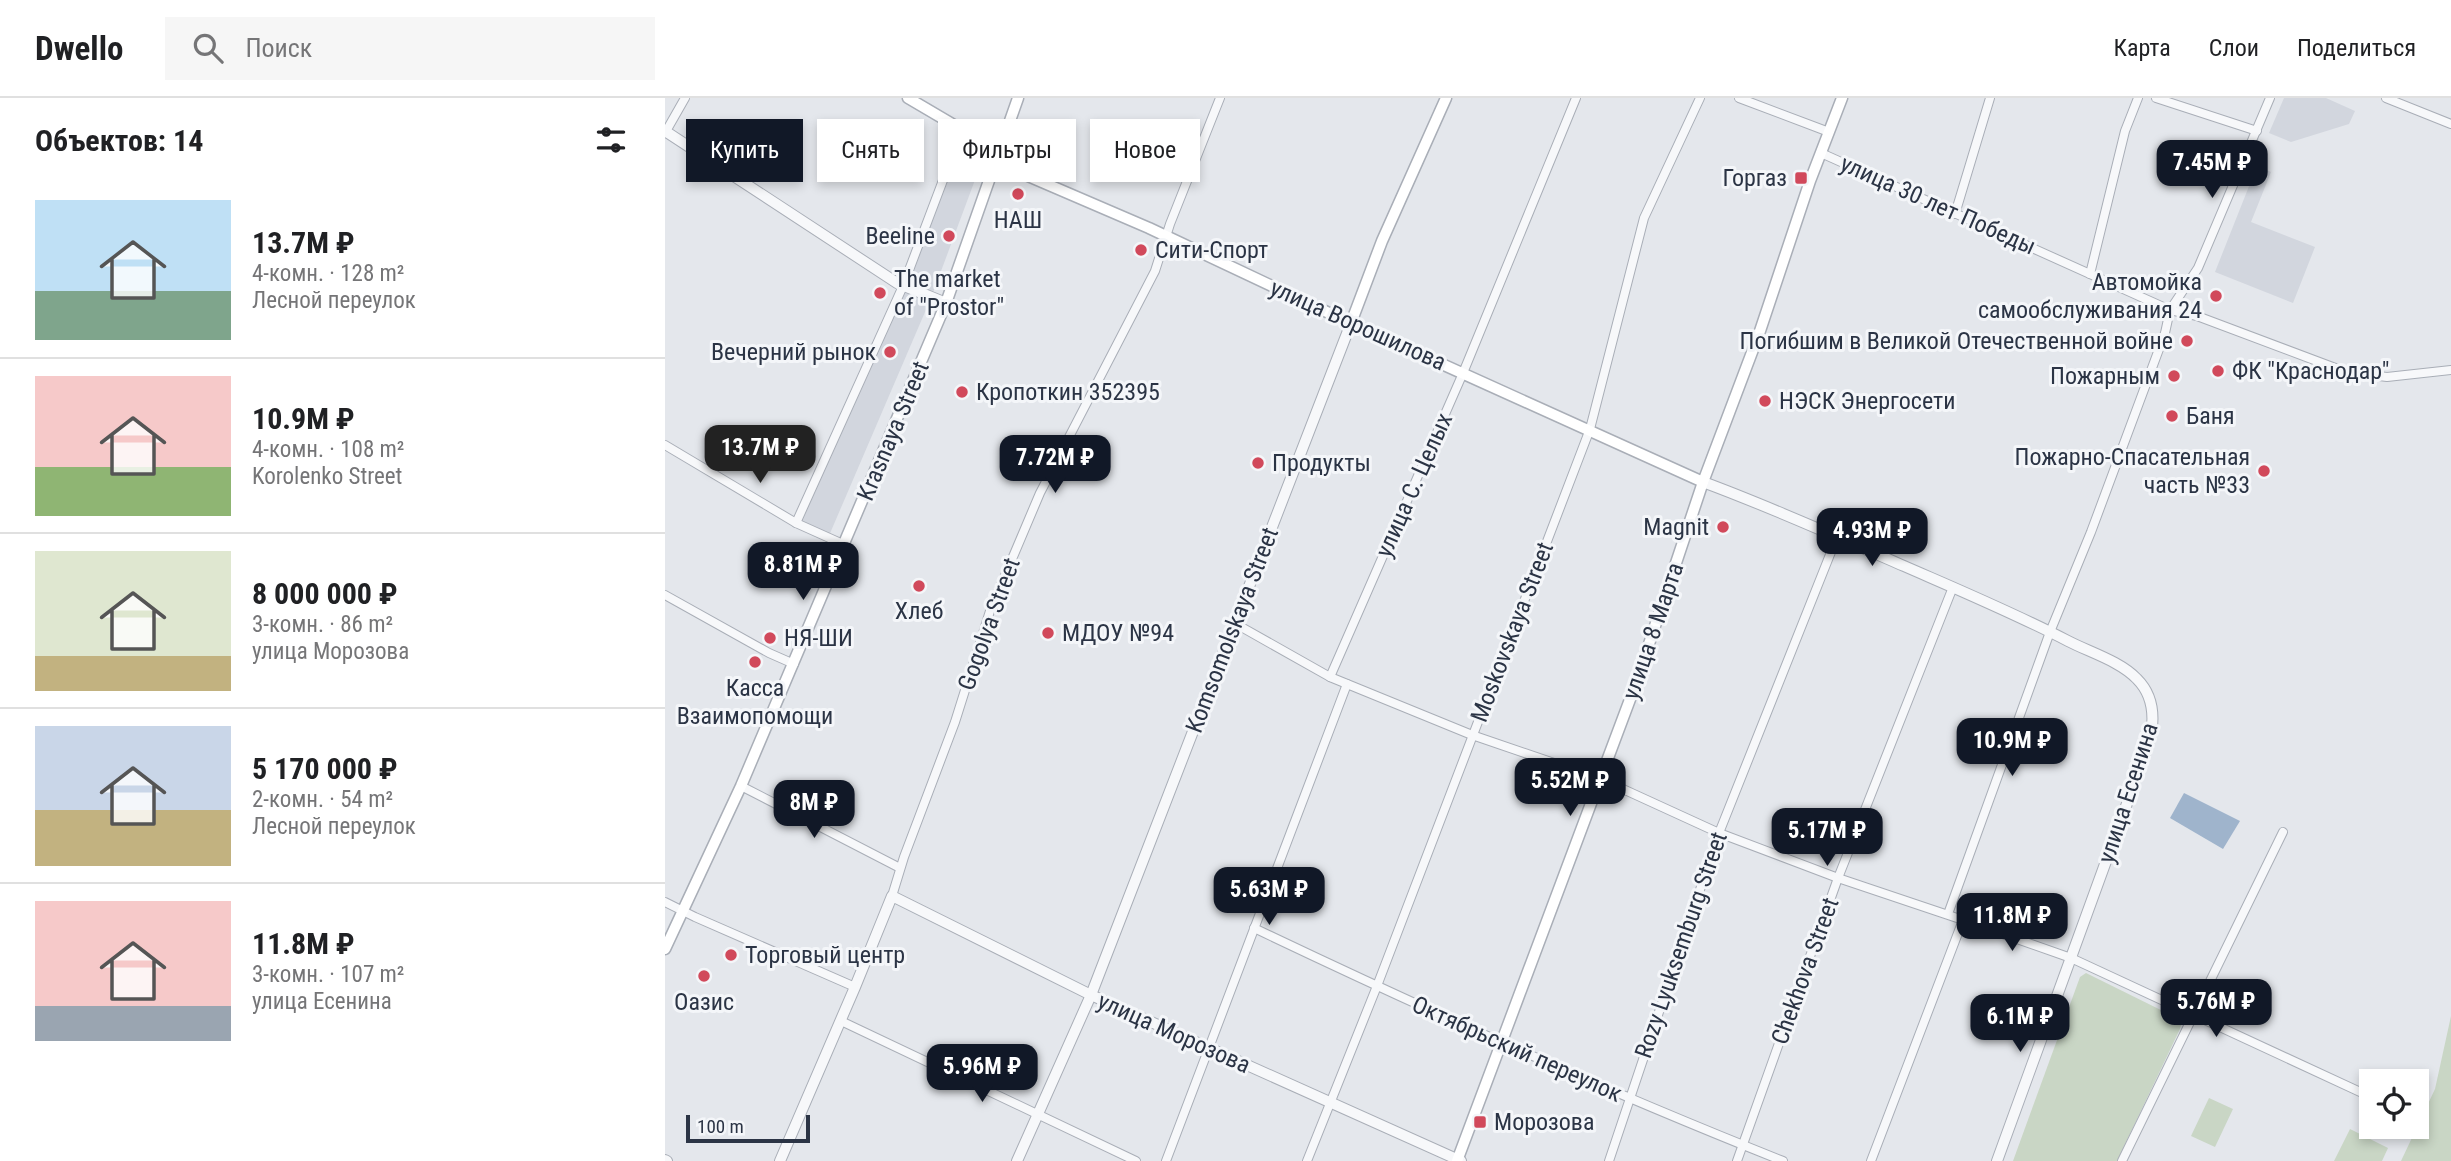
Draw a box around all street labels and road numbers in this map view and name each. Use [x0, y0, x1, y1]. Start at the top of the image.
street label: улица 30 лет Победы [1836, 149, 2040, 261]
street label: улица Ворошилова [1266, 274, 1450, 376]
street label: Krasnaya Street [851, 357, 935, 505]
street label: улица С. Целых [1370, 409, 1458, 561]
street label: Komsomolskaya Street [1180, 523, 1284, 737]
street label: Moskovskaya Street [1465, 538, 1559, 726]
street label: Gogolya Street [952, 554, 1026, 694]
street label: улица 8 Марта [1616, 559, 1690, 703]
street label: улица Есенина [2092, 719, 2164, 867]
street label: Rozy Lyuksemburg Street [1629, 828, 1733, 1062]
street label: Chekhova Street [1765, 894, 1845, 1048]
street label: улица Морозова [1093, 987, 1255, 1079]
street label: Октябрьский переулок [1408, 990, 1627, 1108]

